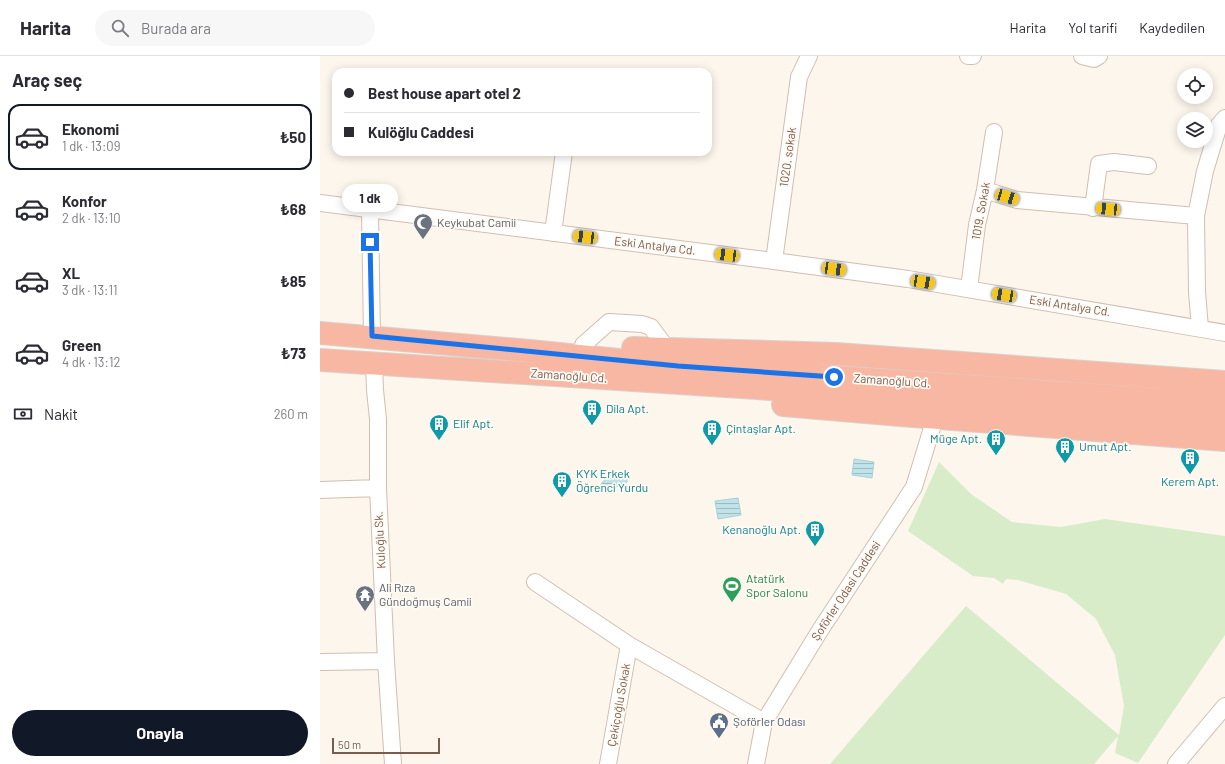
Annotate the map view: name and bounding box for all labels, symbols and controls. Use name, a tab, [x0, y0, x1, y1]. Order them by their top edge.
search box	[95, 10, 375, 46]
text: Harita	[20, 16, 71, 39]
icon: search	[109, 17, 131, 39]
text: Burada ara	[141, 19, 211, 37]
text: Harita	[1010, 19, 1046, 36]
text: Yol tarifi	[1068, 19, 1117, 36]
text: Kaydedilen	[1139, 19, 1205, 36]
map controls	[1177, 68, 1213, 148]
button: locate	[1177, 68, 1213, 104]
text: Araç seç	[12, 69, 82, 91]
text: Best house apart otel 2	[368, 84, 521, 102]
button: layers	[1177, 112, 1213, 148]
icon: car	[14, 119, 50, 155]
text: Ekonomi	[62, 120, 119, 138]
text: Kulöğlu Caddesi	[368, 123, 474, 141]
street label: 1020. sokak	[776, 126, 798, 188]
text: ₺50	[280, 128, 306, 146]
text: 1 dk · 13:09	[62, 138, 120, 154]
street label: 1019. Sokak	[968, 181, 992, 241]
callout: 1 dk	[342, 184, 398, 212]
car	[994, 188, 1020, 206]
text: 1 dk	[359, 190, 381, 206]
icon: car	[14, 191, 50, 227]
text: Konfor	[62, 192, 107, 210]
text: ₺68	[280, 200, 306, 218]
car	[1096, 202, 1120, 216]
text: 2 dk · 13:10	[62, 210, 121, 226]
mosque icon: Keykubat Camii	[412, 212, 434, 240]
place label: Keykubat Camii	[437, 215, 516, 229]
car	[572, 230, 598, 244]
route end	[361, 233, 379, 251]
street label: Eski Antalya Cd.	[614, 233, 697, 257]
car	[714, 248, 740, 262]
car	[821, 261, 847, 277]
icon: car	[14, 263, 50, 299]
text: XL	[62, 264, 80, 282]
text: ₺85	[280, 272, 306, 290]
car	[910, 274, 936, 290]
text: 3 dk · 13:11	[62, 282, 118, 298]
car	[991, 287, 1017, 303]
street label: Eski Antalya Cd.	[1029, 292, 1112, 318]
icon: car	[14, 335, 50, 371]
text: Green	[62, 336, 101, 354]
text: ₺73	[281, 344, 306, 362]
text: 4 dk · 13:12	[62, 354, 120, 370]
street label: Zamanoğlu Cd.	[530, 365, 608, 385]
route start	[825, 368, 843, 386]
street label: Zamanoğlu Cd.	[853, 370, 931, 390]
building icon: Dila Apt.	[581, 398, 603, 426]
place label: Dila Apt.	[606, 401, 649, 415]
icon: cash	[12, 403, 34, 425]
text: Nakit	[44, 405, 78, 423]
text: 260 m	[274, 406, 308, 422]
building icon: Elif Apt.	[428, 413, 450, 441]
place label: Elif Apt.	[453, 416, 494, 430]
building icon: Çintaşlar Apt.	[701, 418, 723, 446]
place label: Çintaşlar Apt.	[726, 421, 796, 435]
building icon: Müge Apt.	[985, 428, 1007, 456]
place label: Müge Apt.	[930, 431, 982, 445]
building icon: Umut Apt.	[1054, 436, 1076, 464]
place label: Umut Apt.	[1079, 439, 1132, 453]
building icon: Kerem Apt.	[1179, 447, 1201, 475]
place label: KYK Erkek Öğrenci Yurdu	[576, 466, 648, 494]
building icon: KYK Erkek Öğrenci Yurdu	[551, 470, 573, 498]
place label: Kerem Apt.	[1161, 474, 1219, 488]
street label: Kuloğlu Sk.	[371, 511, 387, 569]
building icon: Kenanoğlu Apt.	[804, 519, 826, 547]
place label: Kenanoğlu Apt.	[722, 522, 801, 536]
street label: Şoförler Odasi Caddesi	[808, 538, 883, 643]
place label: Atatürk Spor Salonu	[746, 571, 808, 599]
sports icon: Atatürk Spor Salonu	[721, 575, 743, 603]
place label: Ali Rıza Gündoğmuş Camii	[379, 580, 472, 608]
temple icon: Ali Rıza Gündoğmuş Camii	[354, 584, 376, 612]
street label: Çekiçoğlu Sokak	[604, 662, 632, 748]
button: Onayla	[12, 710, 308, 756]
public building icon: Şoförler Odası	[708, 711, 730, 739]
place label: Şoförler Odası	[733, 714, 805, 728]
scale bar	[332, 736, 440, 755]
text: 50 m	[338, 738, 361, 751]

